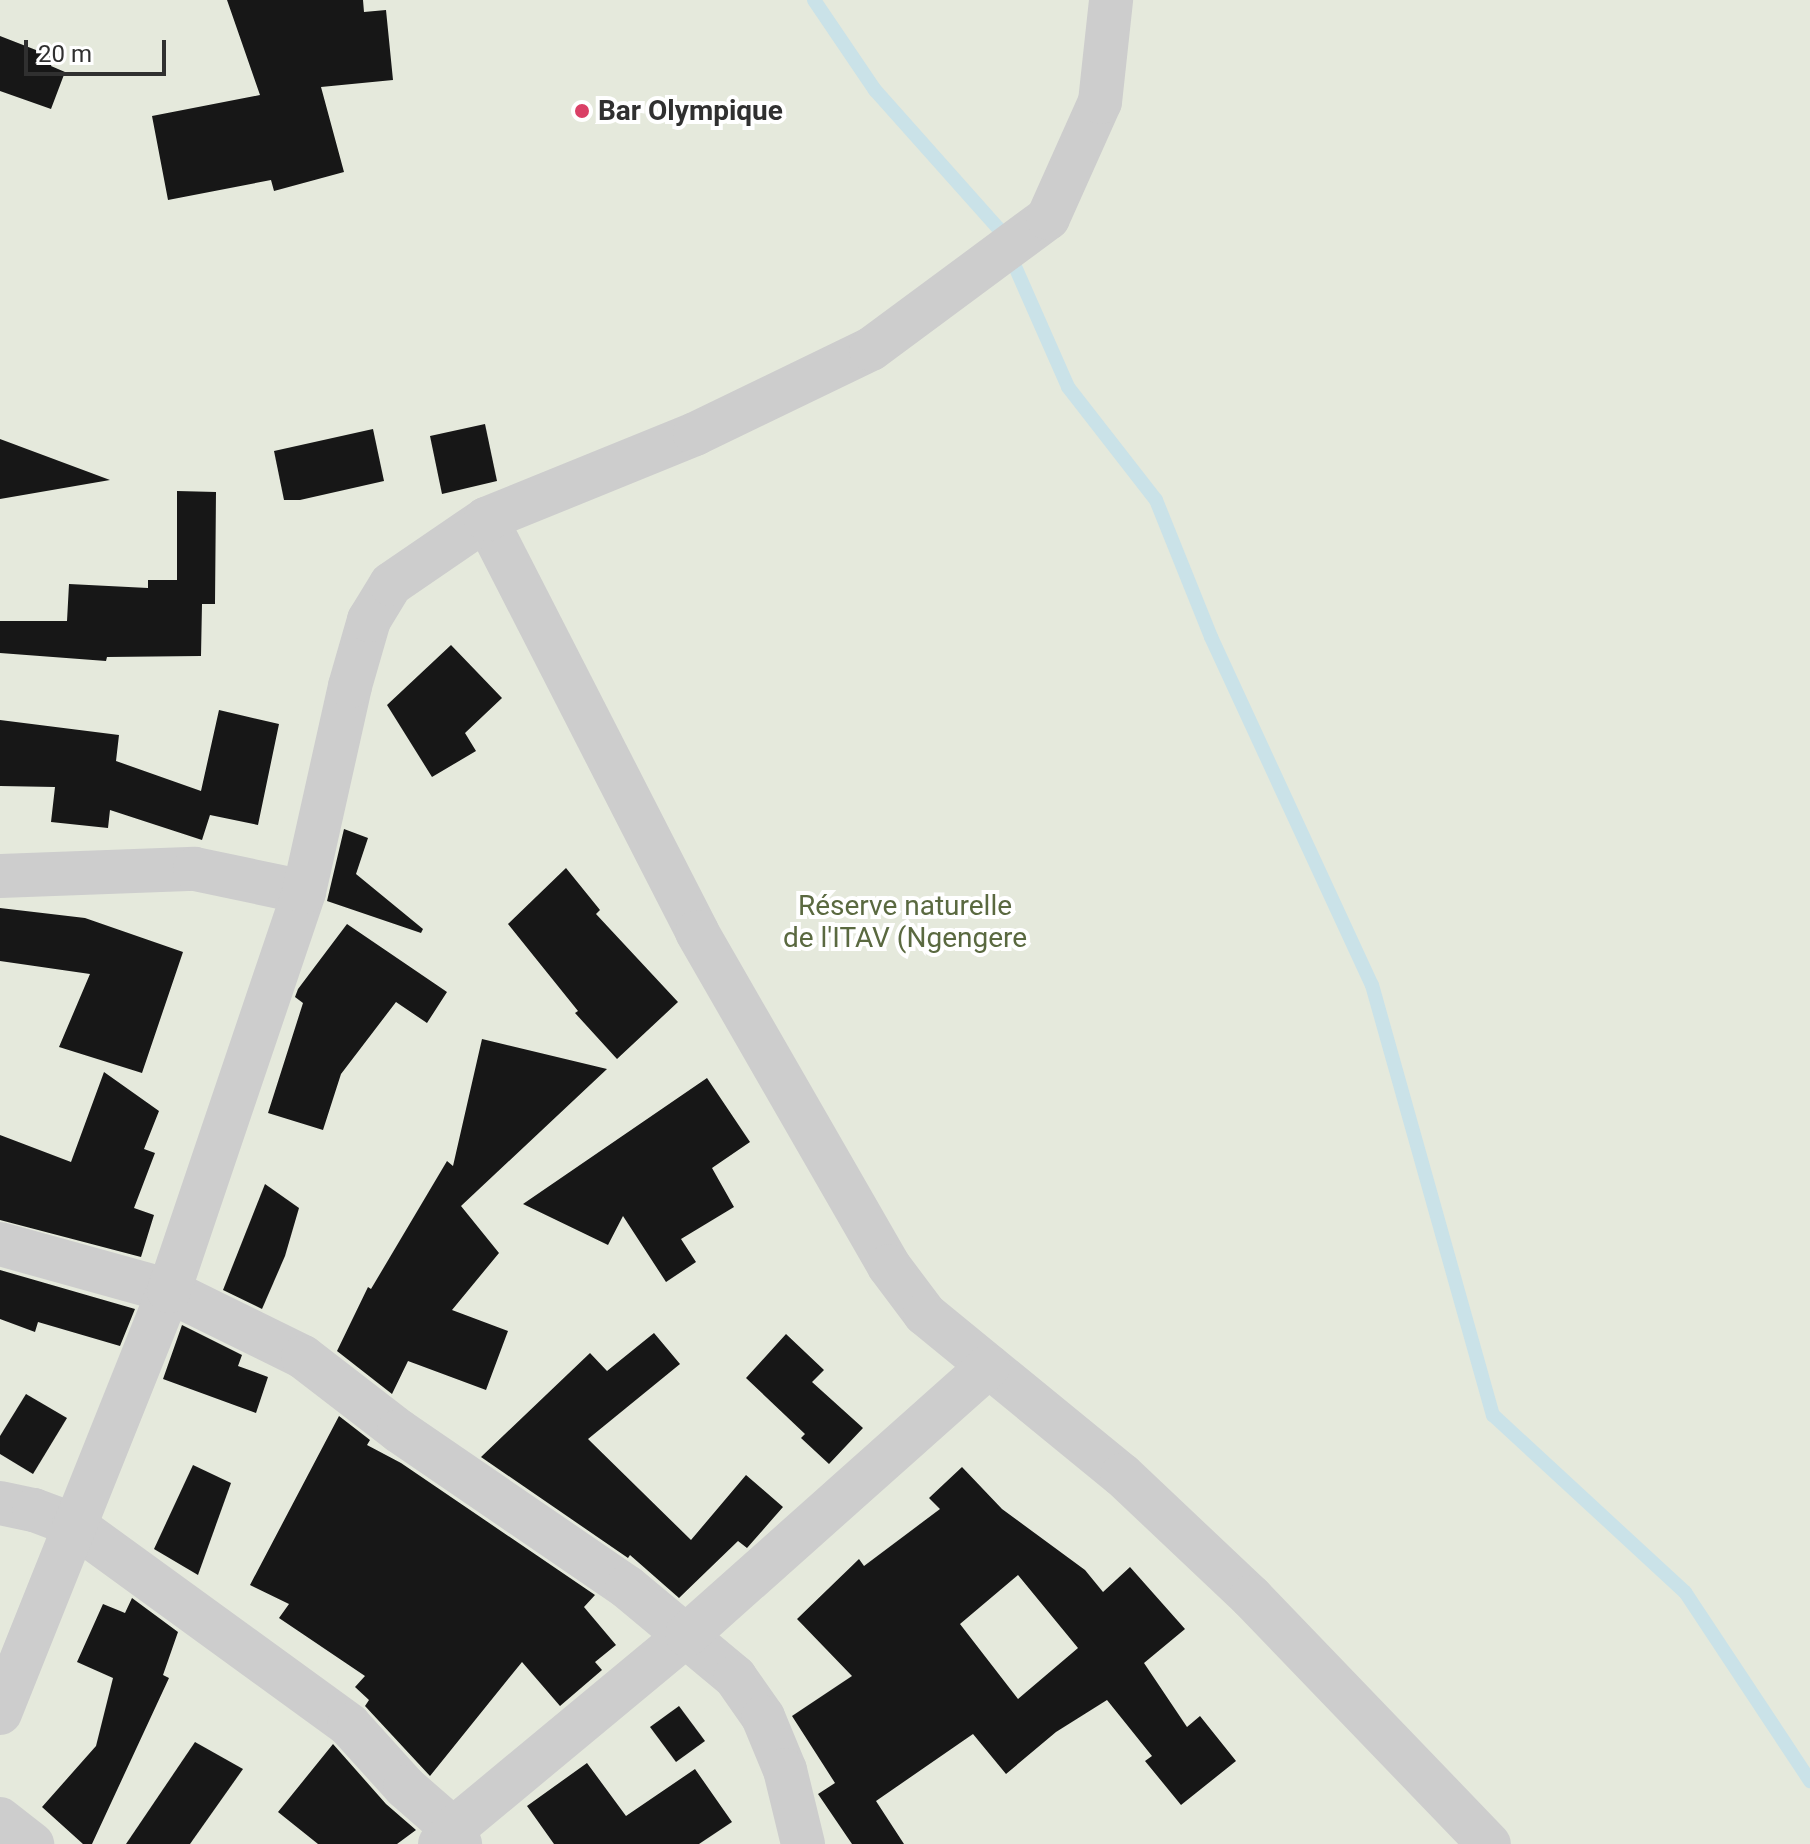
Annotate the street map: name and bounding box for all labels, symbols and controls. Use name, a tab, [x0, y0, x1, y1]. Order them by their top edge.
scale bar	[28, 24, 170, 74]
text: 20 m	[38, 40, 92, 68]
place label: Bar Olympique	[598, 94, 783, 128]
marker: Bar Olympique	[573, 102, 591, 120]
park label: Réserve naturelle de l'ITAV (Ngengere	[783, 889, 1027, 955]

